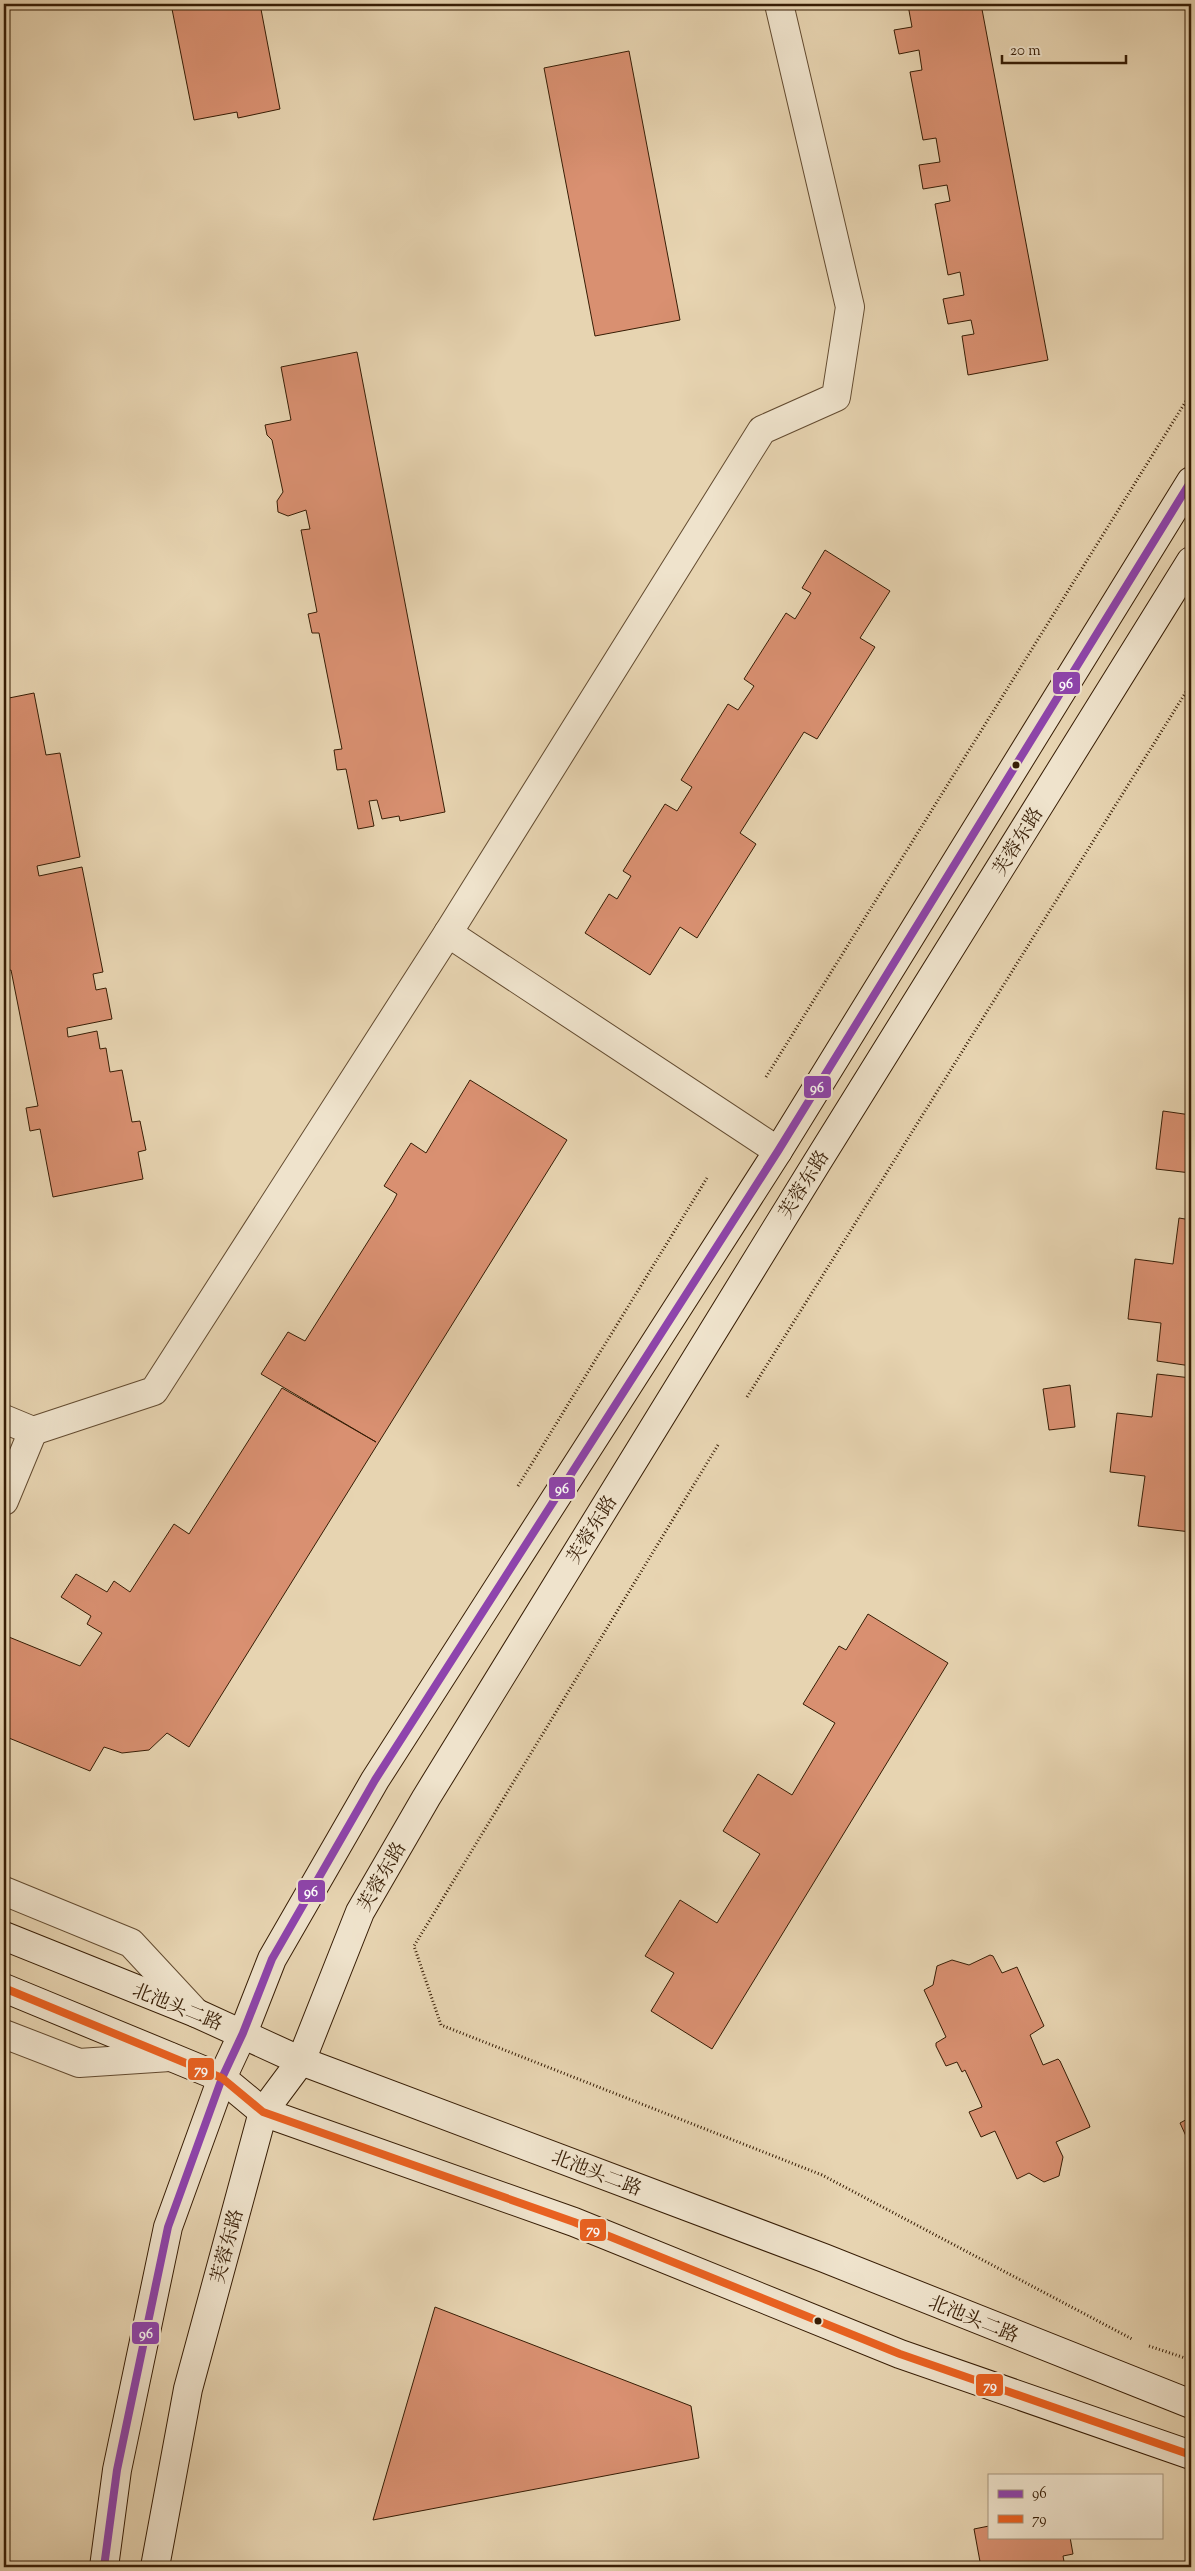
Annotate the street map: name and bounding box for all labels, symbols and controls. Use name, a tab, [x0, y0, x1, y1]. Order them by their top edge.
scale bar	[1002, 32, 1126, 64]
text: 20 m	[1010, 41, 1041, 62]
line badge: 96	[1052, 671, 1081, 695]
text: 96	[1059, 675, 1073, 695]
unlabelled marker	[1011, 760, 1021, 770]
street label: 芙蓉东路	[988, 803, 1051, 882]
line badge: 96	[803, 1075, 832, 1099]
text: 96	[810, 1079, 824, 1099]
street label: 芙蓉东路	[774, 1146, 837, 1225]
line badge: 96	[548, 1476, 576, 1500]
text: 96	[555, 1480, 569, 1500]
street label: 芙蓉东路	[562, 1491, 625, 1570]
street label: 芙蓉东路	[352, 1838, 414, 1917]
line badge: 96	[297, 1879, 326, 1903]
text: 96	[304, 1883, 318, 1903]
street label: 北池头二路	[128, 1978, 226, 2039]
line badge: 79	[187, 2057, 215, 2081]
text: 79	[194, 2061, 208, 2081]
street label: 北池头二路	[547, 2145, 645, 2204]
street label: 芙蓉东路	[206, 2206, 251, 2287]
line badge: 79	[579, 2218, 607, 2242]
text: 79	[586, 2221, 600, 2241]
street label: 北池头二路	[924, 2290, 1022, 2351]
unlabelled marker	[813, 2316, 823, 2326]
line badge: 96	[131, 2321, 160, 2345]
text: 96	[139, 2325, 153, 2345]
line badge: 79	[975, 2373, 1004, 2397]
text: 79	[983, 2377, 997, 2397]
legend	[988, 2474, 1162, 2538]
text: 96	[1032, 2484, 1047, 2505]
text: 79	[1032, 2510, 1047, 2531]

